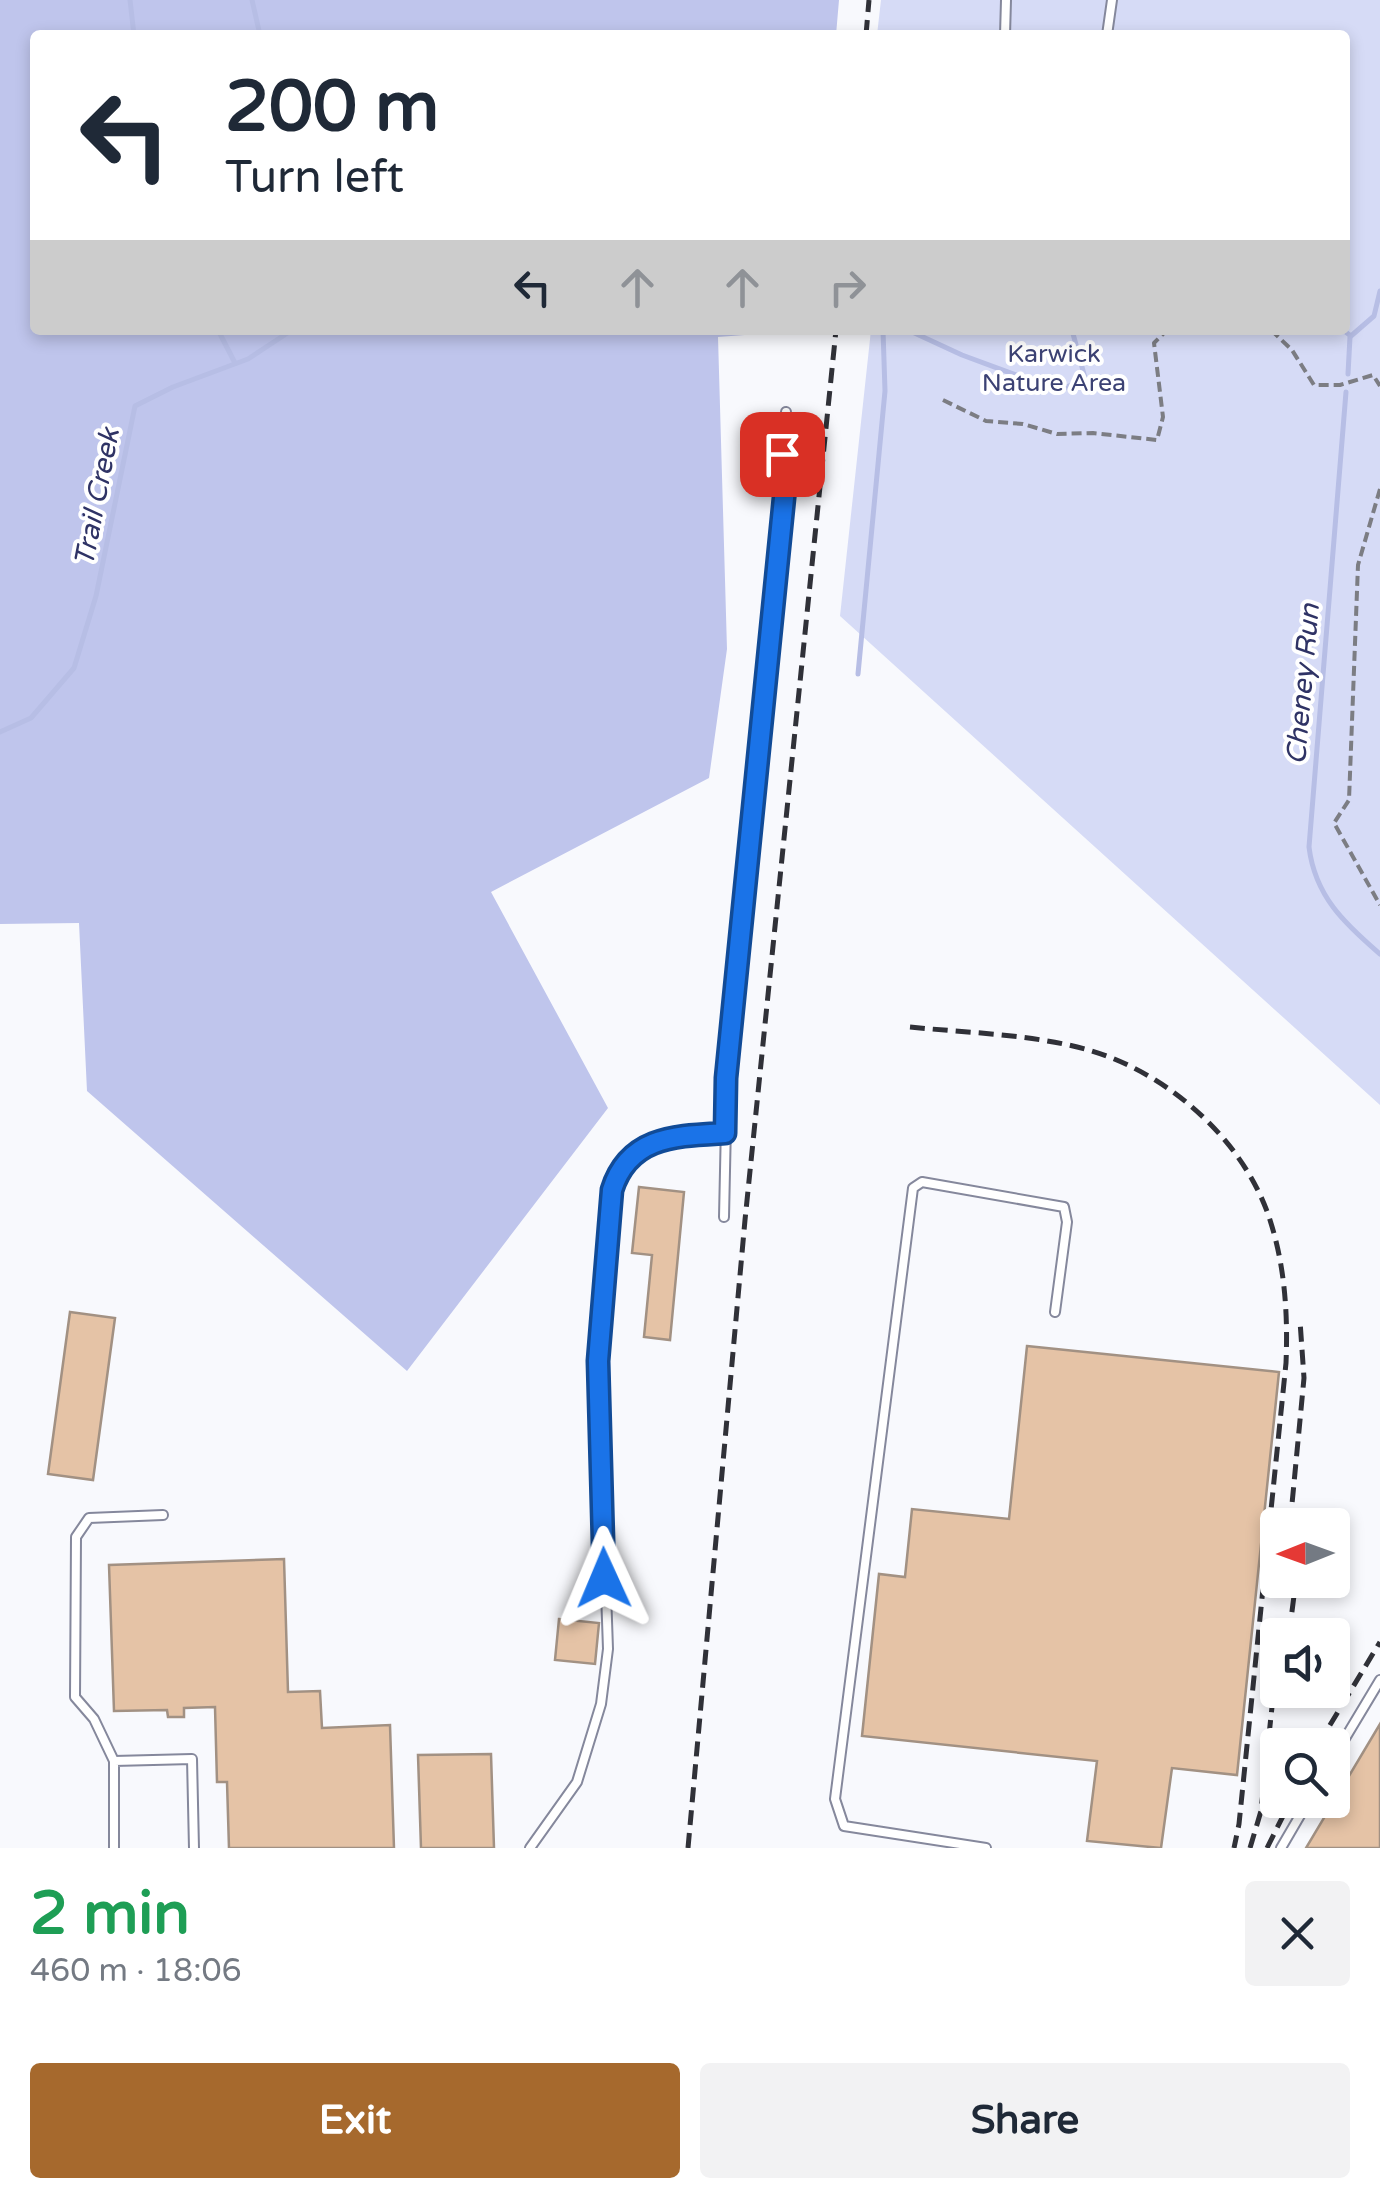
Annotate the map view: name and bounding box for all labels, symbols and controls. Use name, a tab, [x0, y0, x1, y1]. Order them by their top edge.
text: 200 m	[225, 66, 439, 150]
icon: left	[60, 70, 190, 200]
text: Turn left	[225, 151, 404, 205]
icon: left	[505, 260, 560, 315]
icon: ahead	[610, 260, 665, 315]
icon: ahead	[715, 260, 770, 315]
icon: right	[820, 260, 875, 315]
park label: Karwick Nature Area	[982, 339, 1126, 398]
pin	[740, 412, 825, 497]
water label: Trail Creek	[67, 424, 127, 569]
icon: arrive	[755, 427, 810, 482]
water label: Cheney Run	[1279, 601, 1327, 766]
north arrow	[1260, 1508, 1350, 1598]
map controls	[1260, 1508, 1350, 1818]
position arrow	[552, 1526, 656, 1630]
button: sound	[1260, 1618, 1350, 1708]
button: search	[1260, 1728, 1350, 1818]
text: 2 min	[30, 1878, 190, 1950]
button: close	[1245, 1881, 1350, 1986]
text: 460 m · 18:06	[30, 1952, 242, 1990]
button: Exit	[30, 2063, 680, 2178]
button: Share	[700, 2063, 1350, 2178]

